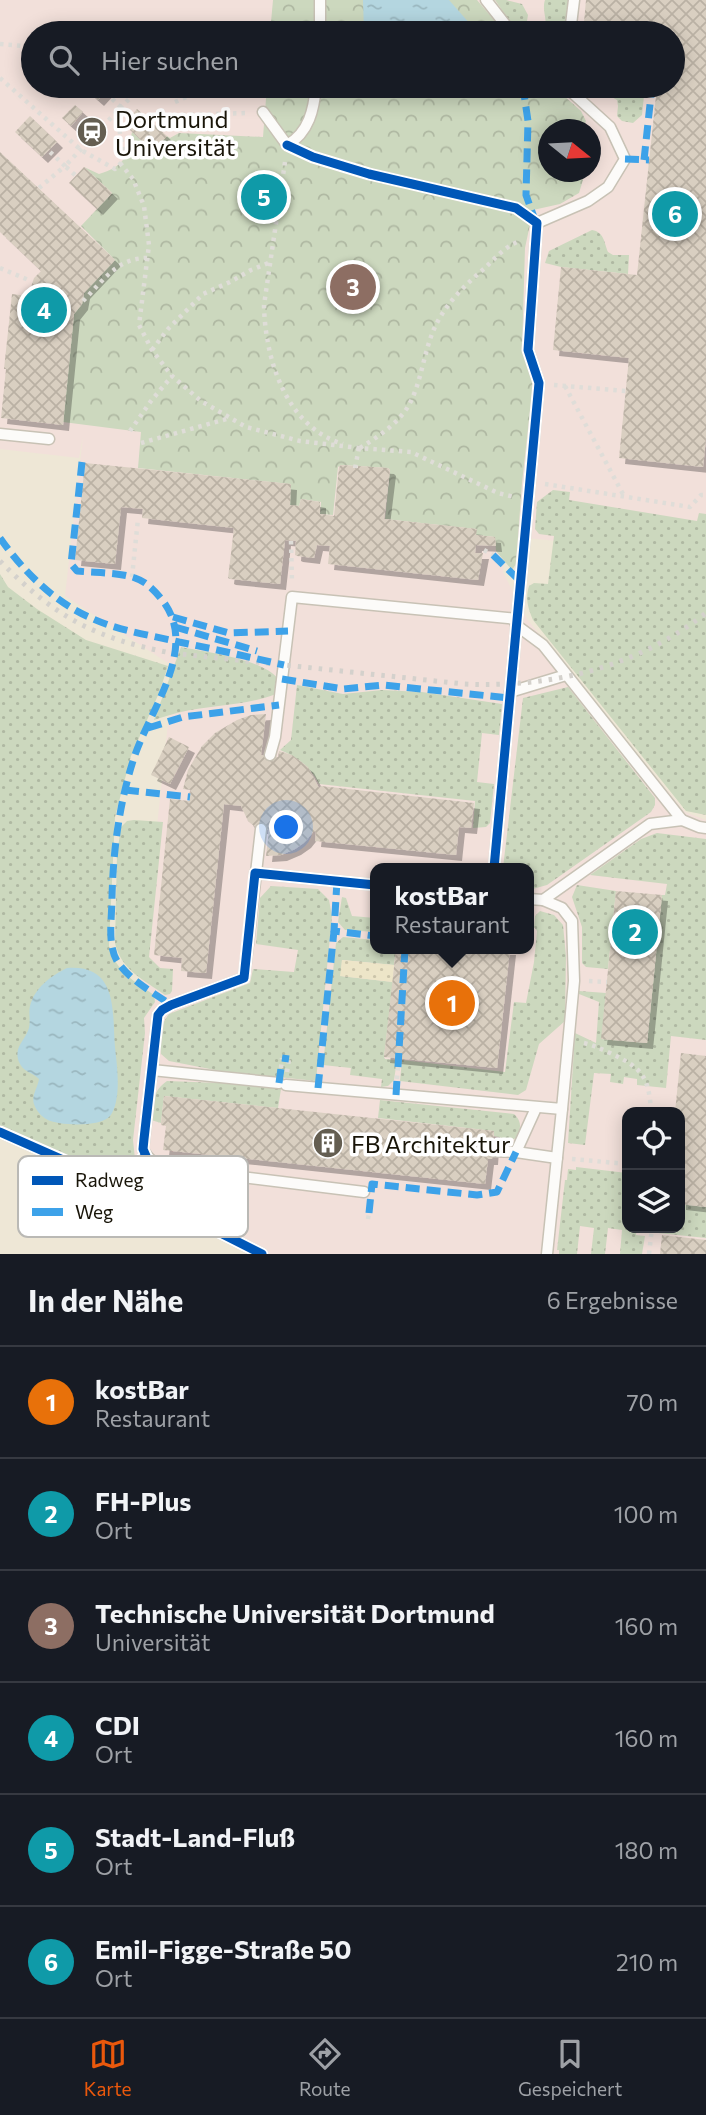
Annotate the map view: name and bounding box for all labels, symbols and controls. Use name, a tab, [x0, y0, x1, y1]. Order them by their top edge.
search box	[21, 21, 685, 98]
icon: search	[45, 41, 83, 79]
text: Hier suchen	[101, 44, 239, 75]
place label: Dortmund Universität	[115, 104, 236, 161]
station icon: Dortmund Universität	[75, 115, 109, 149]
north arrow	[538, 119, 601, 182]
pin: 5	[241, 171, 287, 223]
pin: 6	[652, 188, 698, 240]
pin: 3	[330, 261, 376, 313]
pin: 4	[21, 284, 67, 336]
your location	[269, 810, 303, 844]
popup	[370, 863, 534, 954]
text: kostBar	[394, 879, 489, 910]
pin: 2	[612, 906, 658, 958]
text: Restaurant	[394, 910, 510, 938]
pin: 1	[429, 977, 475, 1029]
map controls	[622, 1107, 685, 1233]
button: locate	[622, 1107, 685, 1170]
building icon: FB Architektur	[311, 1126, 345, 1160]
place label: FB Architektur	[351, 1129, 511, 1158]
legend	[18, 1156, 248, 1237]
text: Radweg	[75, 1168, 144, 1191]
button: layers	[622, 1170, 685, 1233]
text: Weg	[75, 1200, 113, 1223]
text: In der Nähe	[28, 1281, 183, 1318]
text: 6 Ergebnisse	[547, 1286, 678, 1314]
text: kostBar	[95, 1373, 189, 1404]
text: 1	[46, 1388, 56, 1416]
text: 70 m	[626, 1388, 678, 1416]
text: Restaurant	[95, 1404, 210, 1432]
text: FH-Plus	[95, 1485, 192, 1516]
text: 2	[44, 1500, 58, 1528]
text: 100 m	[614, 1500, 678, 1528]
text: Ort	[95, 1516, 132, 1544]
text: Technische Universität Dortmund	[95, 1597, 495, 1628]
text: 3	[44, 1612, 58, 1640]
text: 160 m	[615, 1612, 678, 1640]
text: Universität	[95, 1628, 210, 1656]
text: CDI	[95, 1709, 140, 1740]
text: 4	[44, 1724, 58, 1752]
text: 160 m	[615, 1724, 678, 1752]
text: Ort	[95, 1740, 132, 1768]
text: Stadt-Land-Fluß	[95, 1821, 295, 1852]
text: 5	[44, 1836, 58, 1864]
text: 180 m	[615, 1836, 678, 1864]
text: Ort	[95, 1852, 132, 1880]
text: Emil-Figge-Straße 50	[95, 1933, 351, 1964]
text: 6	[44, 1948, 58, 1976]
text: 210 m	[616, 1948, 678, 1976]
text: Ort	[95, 1964, 132, 1992]
tab: Karte	[84, 2035, 132, 2100]
tab: Route	[299, 2035, 351, 2100]
tab: Gespeichert	[518, 2035, 622, 2100]

